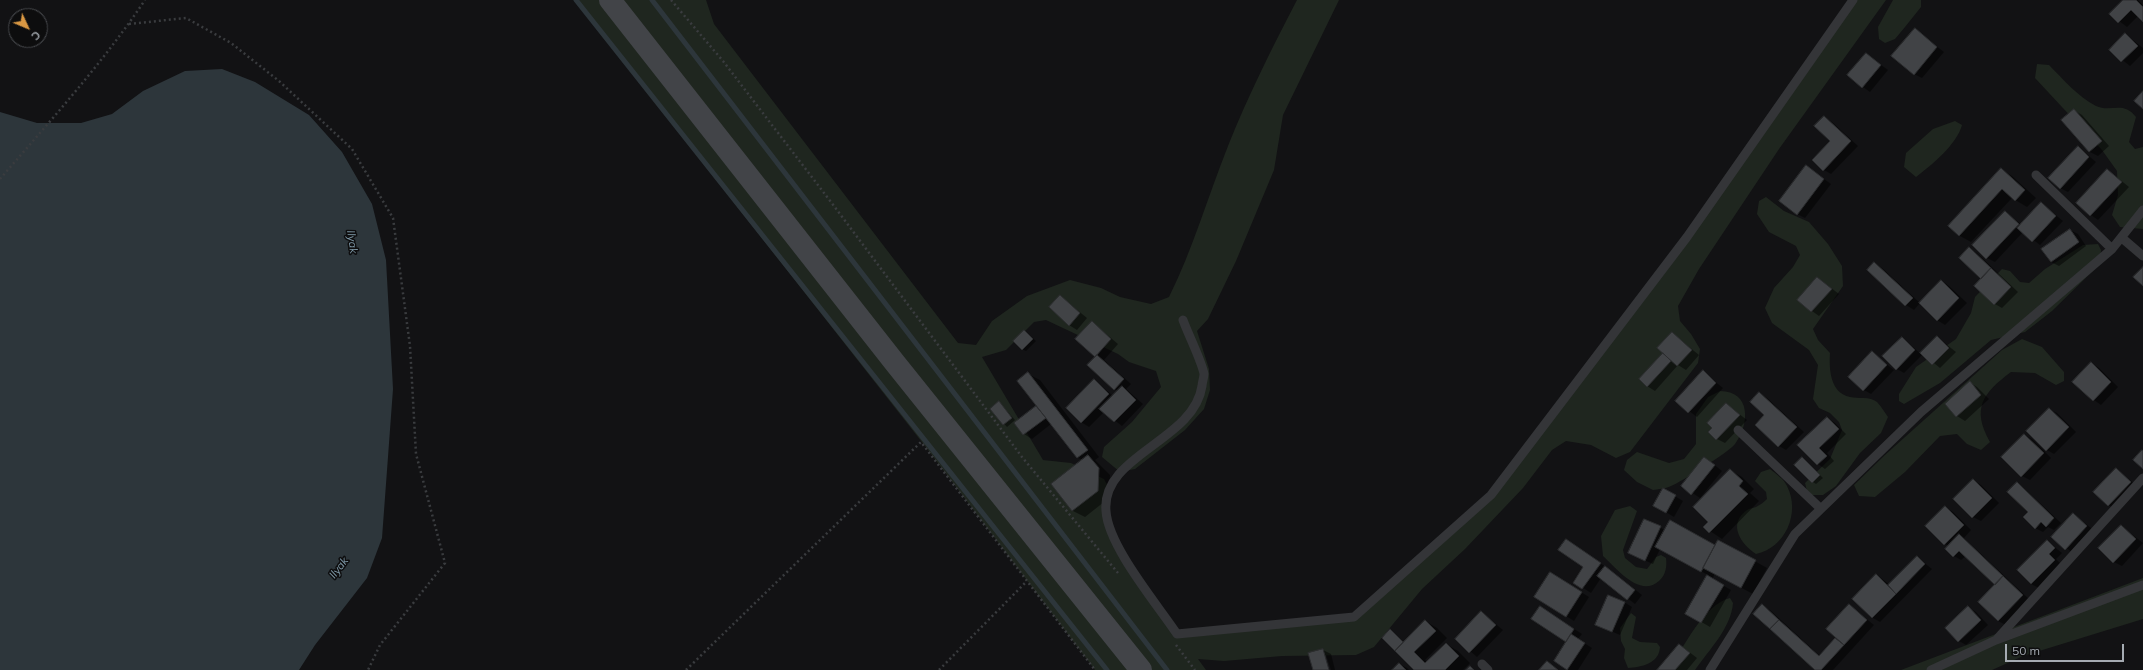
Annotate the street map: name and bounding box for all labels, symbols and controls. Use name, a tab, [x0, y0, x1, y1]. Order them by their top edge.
north arrow	[8, 8, 48, 48]
text: С	[28, 28, 44, 43]
water label: Ilyak	[344, 229, 360, 255]
water label: Ilyak	[327, 555, 351, 581]
scale bar	[2007, 636, 2126, 662]
text: 50 m	[2012, 643, 2040, 658]

